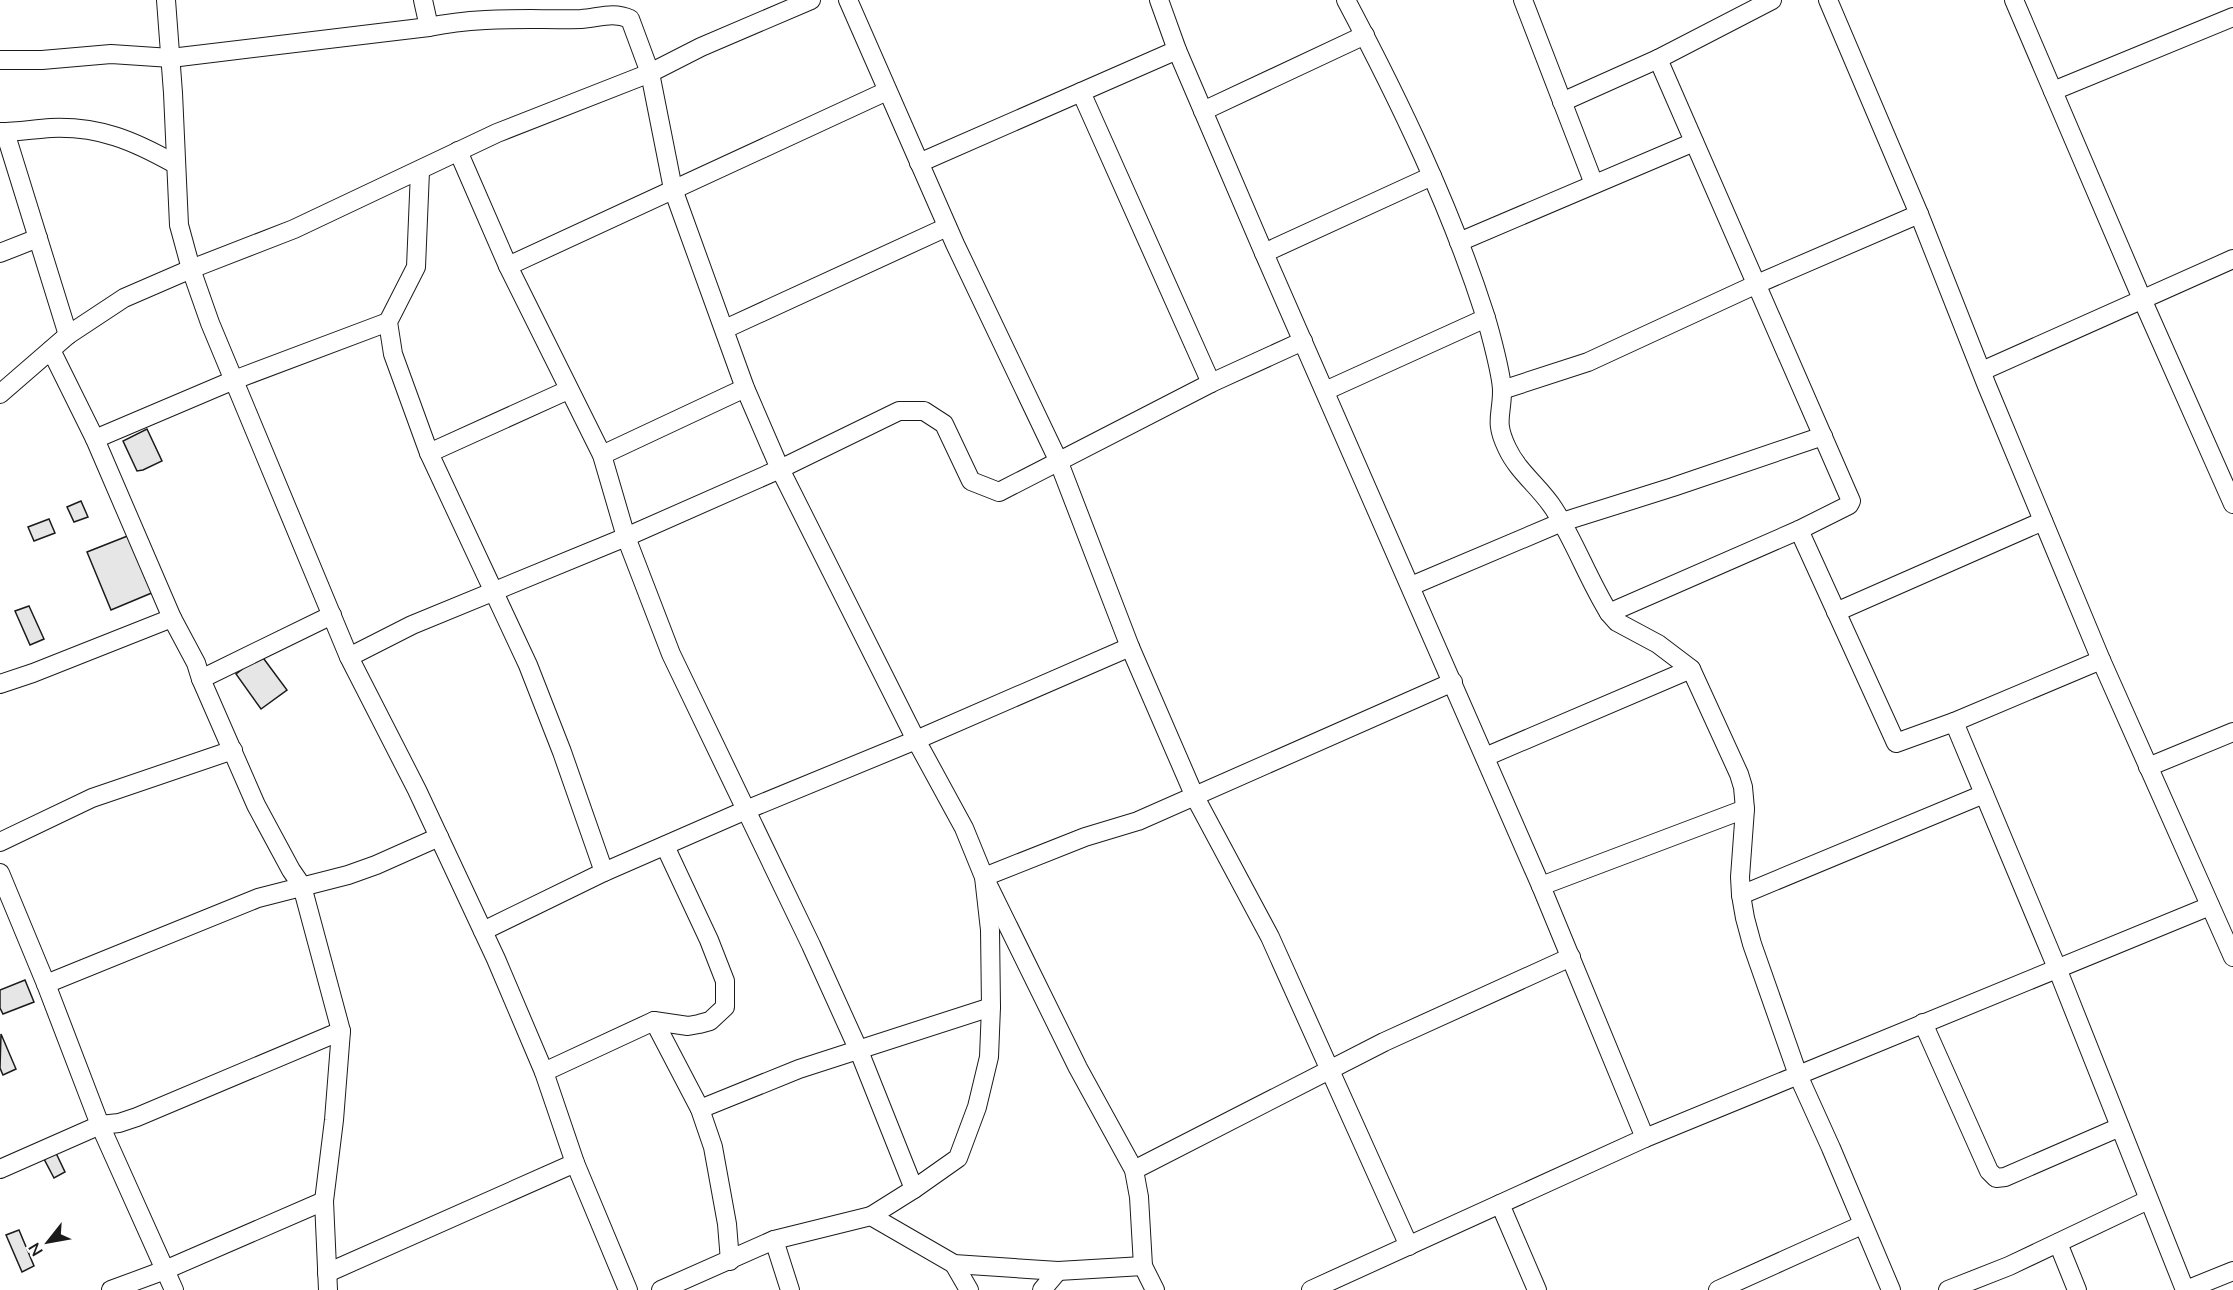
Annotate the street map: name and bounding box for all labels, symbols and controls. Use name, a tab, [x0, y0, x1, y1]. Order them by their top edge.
north arrow	[18, 1212, 78, 1272]
text: N	[23, 1239, 47, 1260]

